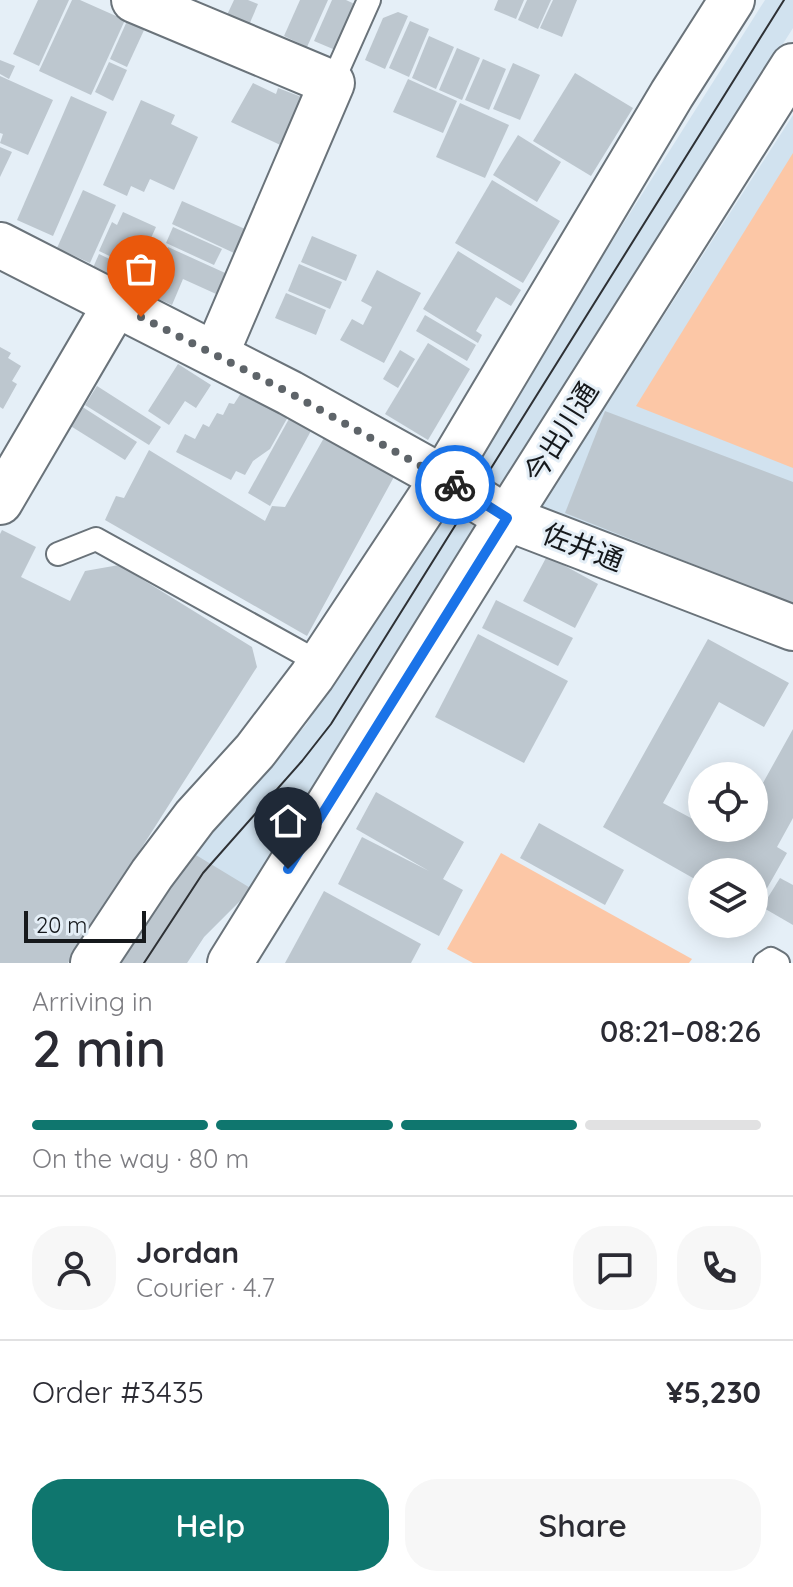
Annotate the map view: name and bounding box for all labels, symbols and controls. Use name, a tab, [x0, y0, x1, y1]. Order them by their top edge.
pin	[107, 235, 175, 317]
icon: bag	[119, 247, 163, 291]
street label: 今出川通	[516, 375, 605, 489]
courier	[415, 445, 495, 525]
icon: bike	[433, 463, 477, 507]
street label: 佐井通	[538, 515, 629, 578]
map controls	[688, 762, 768, 938]
button: locate	[688, 762, 768, 842]
pin	[254, 787, 322, 869]
icon: home	[266, 799, 310, 843]
button: layers	[688, 858, 768, 938]
scale bar	[24, 907, 146, 943]
text: 20 m	[36, 911, 87, 939]
text: Arriving in	[32, 985, 153, 1018]
text: 08:21–08:26	[600, 1012, 761, 1050]
text: 2 min	[32, 1015, 166, 1080]
text: On the way · 80 m	[32, 1142, 249, 1175]
button: person	[32, 1226, 116, 1310]
button: chat	[573, 1226, 657, 1310]
button: phone	[677, 1226, 761, 1310]
text: Jordan	[136, 1233, 239, 1271]
text: Courier · 4.7	[136, 1271, 275, 1304]
text: Order #3435	[32, 1373, 204, 1411]
text: ¥5,230	[666, 1373, 761, 1411]
button: Help	[32, 1479, 389, 1571]
button: Share	[405, 1479, 761, 1571]

